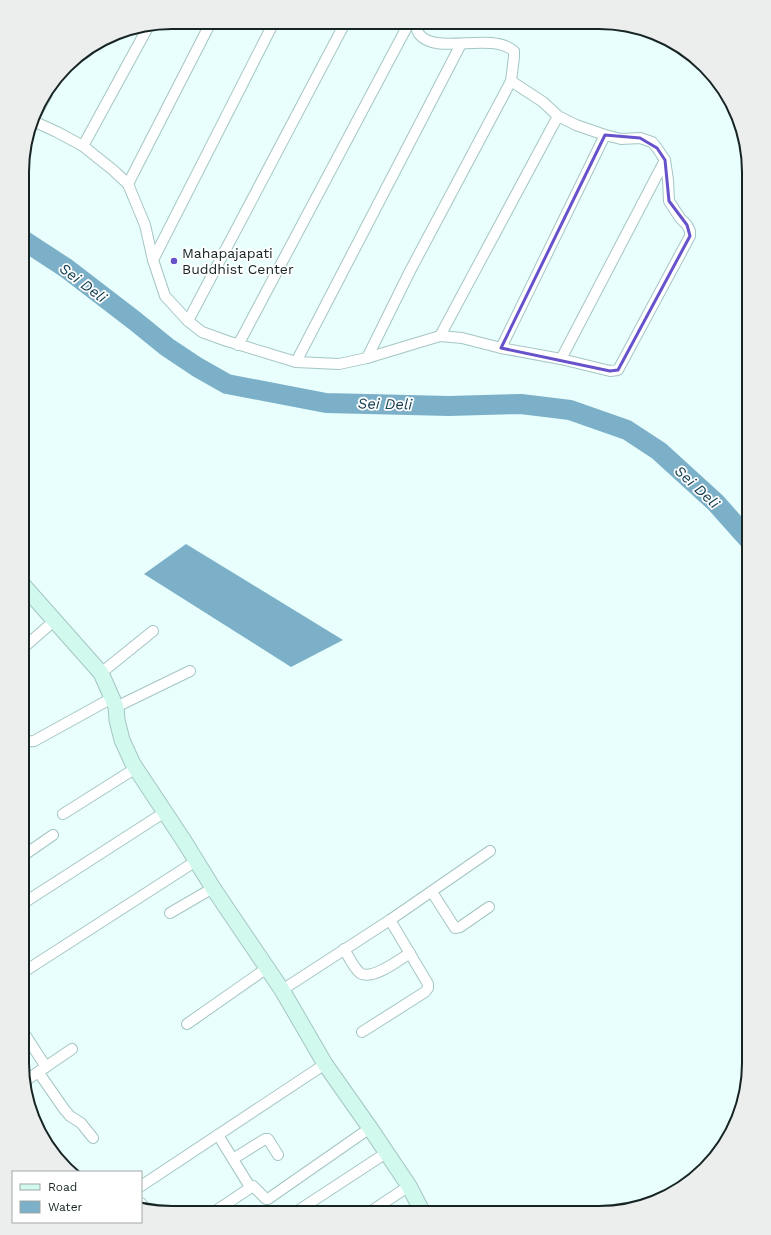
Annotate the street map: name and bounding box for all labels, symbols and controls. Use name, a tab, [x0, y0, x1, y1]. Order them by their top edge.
place label: Mahapajapati Buddhist Center	[182, 245, 294, 277]
marker: Mahapajapati Buddhist Center	[169, 256, 179, 266]
water label: Sei Deli	[56, 259, 111, 307]
water label: Sei Deli	[358, 395, 414, 413]
water label: Sei Deli	[671, 462, 724, 513]
legend	[12, 1171, 142, 1223]
text: Road	[48, 1180, 77, 1194]
text: Water	[48, 1200, 83, 1214]

